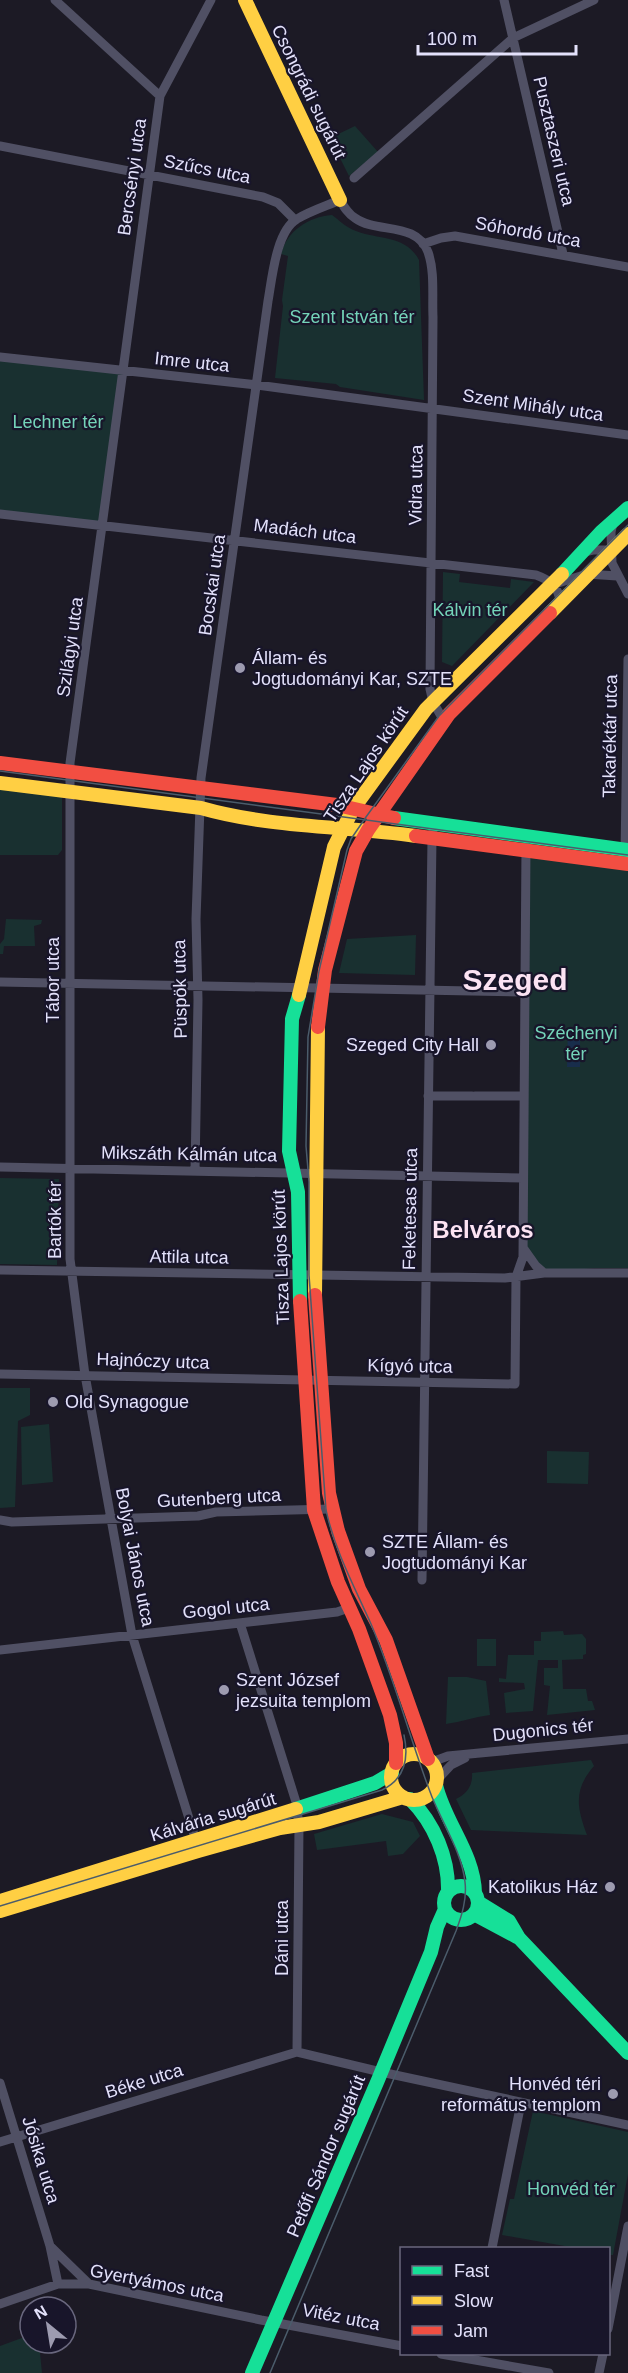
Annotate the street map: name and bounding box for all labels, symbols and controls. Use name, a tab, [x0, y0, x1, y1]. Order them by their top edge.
scale bar	[418, 18, 576, 56]
street label: Csongrádi sugárút	[268, 22, 350, 162]
text: 100 m	[427, 29, 477, 49]
street label: Pusztaszeri utca	[529, 74, 579, 209]
street label: Bercsényi utca	[114, 116, 150, 237]
street label: Szűcs utca	[162, 151, 253, 187]
street label: Sóhordó utca	[474, 213, 583, 251]
park label: Szent István tér	[289, 307, 415, 327]
street label: Imre utca	[154, 348, 231, 376]
street label: Szent Mihály utca	[461, 385, 606, 425]
park label: Lechner tér	[12, 412, 104, 432]
street label: Vidra utca	[405, 443, 427, 526]
street label: Madách utca	[253, 515, 358, 547]
street label: Bocskai utca	[195, 532, 229, 637]
street label: Szilágyi utca	[53, 595, 87, 698]
park label: Kálvin tér	[432, 600, 508, 620]
place label: Állam- és Jogtudományi Kar, SZTE	[252, 648, 452, 689]
marker: Állam- és Jogtudományi Kar, SZTE	[233, 661, 247, 675]
street label: Takaréktár utca	[599, 673, 621, 798]
street label: Tisza Lajos körút	[320, 702, 412, 826]
street label: Tábor utca	[43, 936, 63, 1023]
street label: Püspök utca	[169, 938, 191, 1039]
district label: Szeged	[462, 963, 568, 996]
park label: Széchenyi tér	[534, 1023, 618, 1064]
place label: Szeged City Hall	[346, 1035, 479, 1055]
marker: Szeged City Hall	[484, 1038, 498, 1052]
street label: Mikszáth Kálmán utca	[101, 1142, 278, 1166]
street label: Feketesas utca	[399, 1147, 421, 1270]
street label: Bartók tér	[45, 1181, 65, 1259]
street label: Tisza Lajos körút	[269, 1189, 293, 1325]
district label: Belváros	[432, 1216, 534, 1243]
street label: Attila utca	[149, 1246, 230, 1268]
street label: Hajnóczy utca	[96, 1349, 211, 1373]
street label: Kígyó utca	[367, 1355, 454, 1377]
place label: Old Synagogue	[65, 1392, 189, 1412]
marker: Old Synagogue	[46, 1395, 60, 1409]
street label: Gutenberg utca	[157, 1485, 282, 1511]
street label: Bolyai János utca	[112, 1486, 158, 1629]
place label: SZTE Állam- és Jogtudományi Kar	[382, 1532, 527, 1573]
marker: SZTE Állam- és Jogtudományi Kar	[363, 1545, 377, 1559]
street label: Gogol utca	[182, 1593, 271, 1622]
place label: Szent József jezsuita templom	[235, 1670, 371, 1711]
marker: Szent József jezsuita templom	[217, 1683, 231, 1697]
street label: Dugonics tér	[492, 1715, 594, 1745]
street label: Kálvária sugárút	[148, 1788, 278, 1846]
place label: Katolikus Ház	[488, 1877, 598, 1897]
marker: Katolikus Ház	[603, 1880, 617, 1894]
street label: Dáni utca	[272, 1899, 292, 1976]
street label: Béke utca	[103, 2059, 186, 2102]
street label: Petőfi Sándor sugárút	[283, 2072, 369, 2240]
place label: Honvéd téri református templom	[441, 2074, 601, 2115]
marker: Honvéd téri református templom	[606, 2087, 620, 2101]
street label: Jósika utca	[18, 2114, 64, 2207]
park label: Honvéd tér	[527, 2179, 615, 2199]
legend	[400, 2247, 610, 2355]
street label: Gyertyámos utca	[88, 2260, 227, 2306]
text: Fast	[454, 2261, 489, 2281]
text: Slow	[454, 2291, 494, 2311]
north arrow	[18, 2295, 78, 2355]
street label: Vitéz utca	[300, 2300, 383, 2335]
text: N	[31, 2302, 50, 2323]
text: Jam	[454, 2321, 488, 2341]

